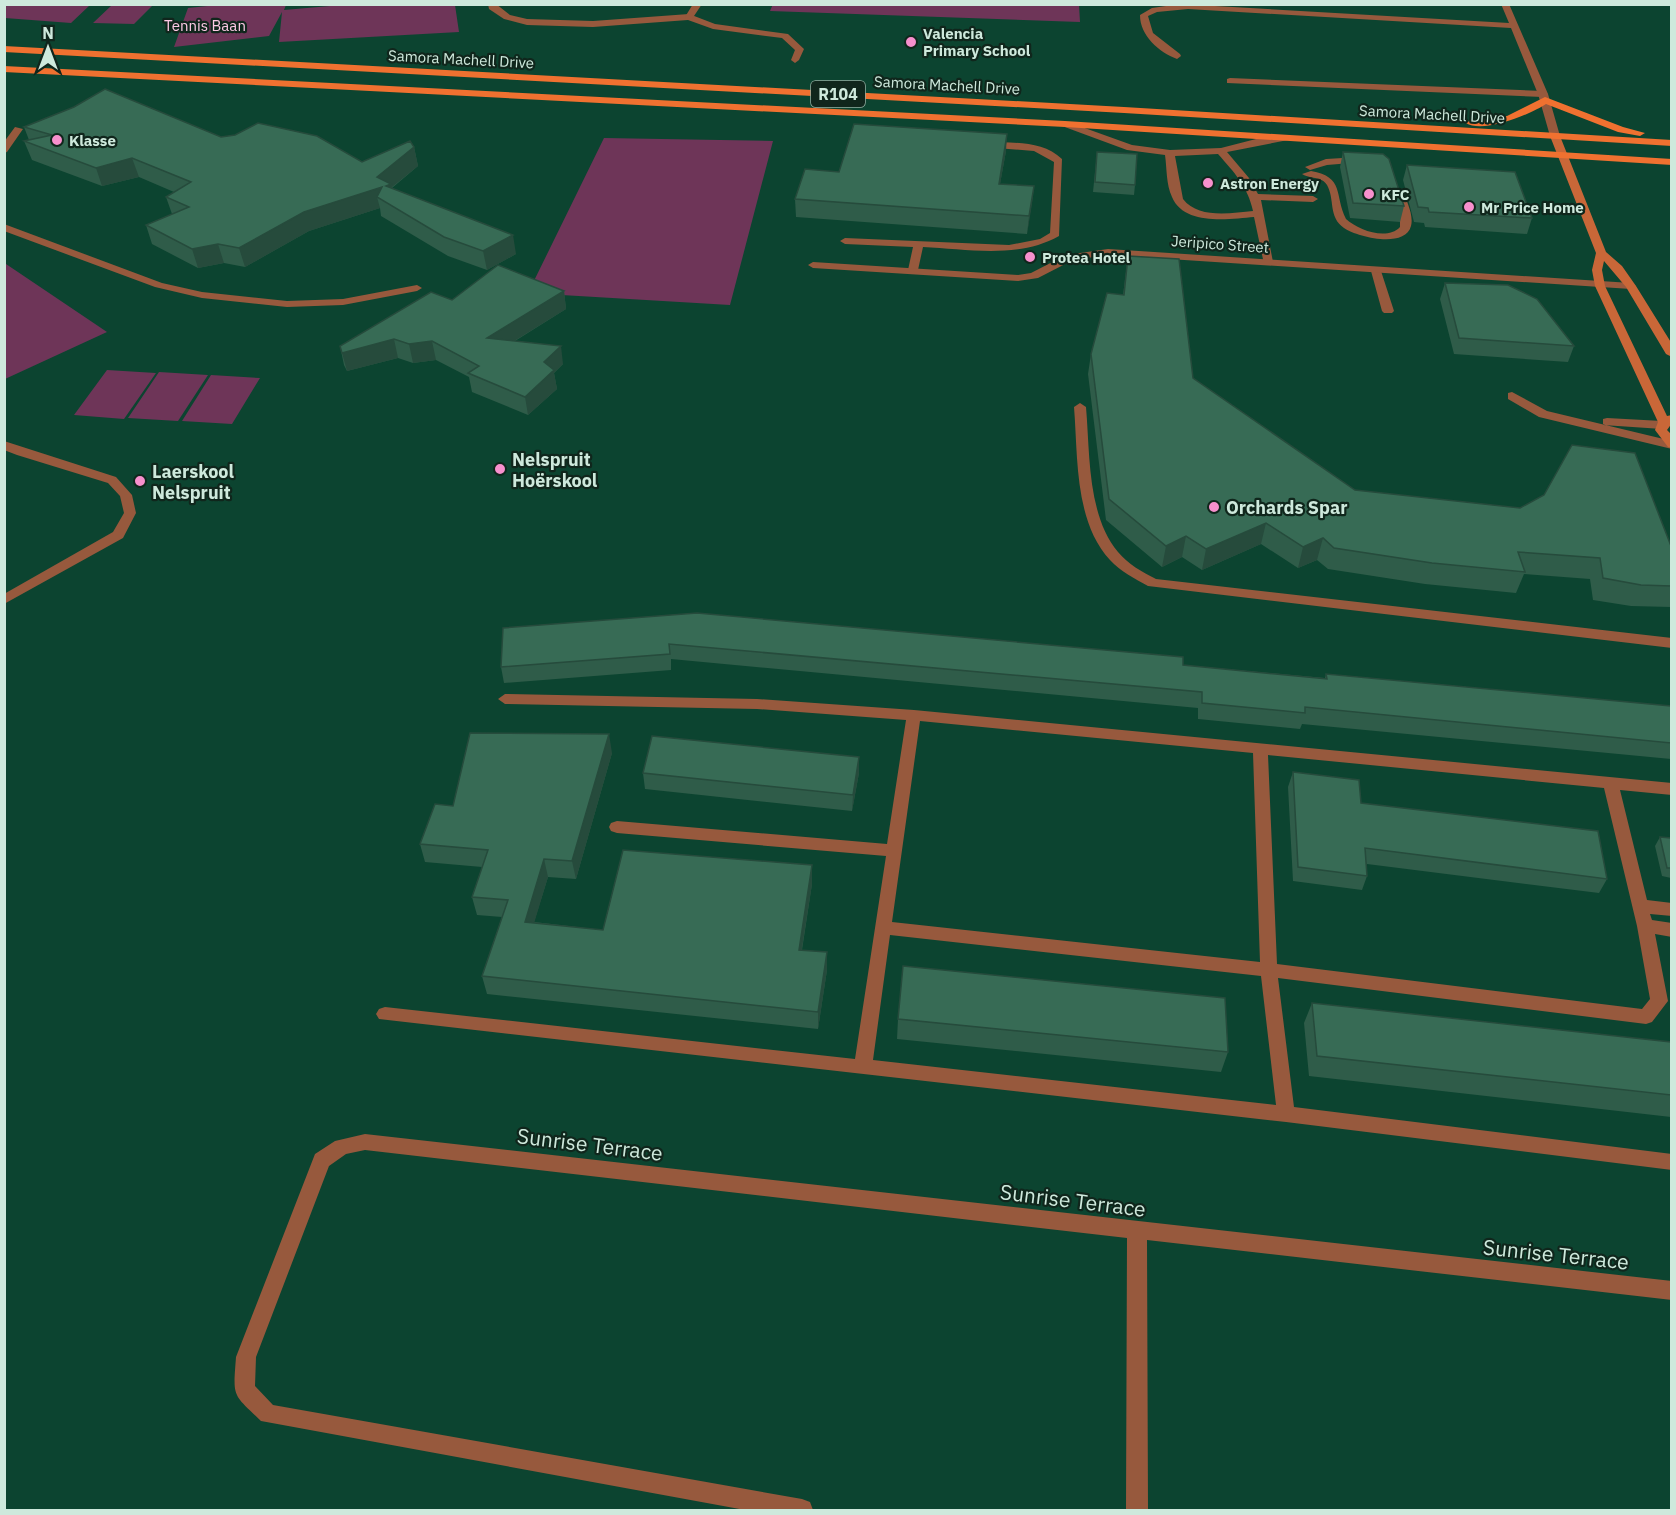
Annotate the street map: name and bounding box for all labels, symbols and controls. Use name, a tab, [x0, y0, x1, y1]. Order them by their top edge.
park label: Tennis Baan	[164, 16, 246, 35]
north arrow	[18, 18, 78, 78]
text: N	[42, 23, 54, 43]
place label: Valencia Primary School	[923, 24, 1031, 60]
marker: Valencia Primary School	[904, 35, 918, 49]
street label: Samora Machell Drive	[388, 46, 534, 72]
street label: Samora Machell Drive	[874, 72, 1020, 98]
road number: R104	[811, 81, 865, 107]
street label: Samora Machell Drive	[1359, 101, 1505, 127]
place label: Klasse	[69, 131, 116, 150]
marker: Klasse	[50, 133, 64, 147]
place label: Astron Energy	[1220, 174, 1319, 193]
marker: Astron Energy	[1201, 176, 1215, 190]
place label: KFC	[1381, 185, 1410, 204]
marker: KFC	[1362, 187, 1376, 201]
place label: Mr Price Home	[1481, 198, 1584, 217]
marker: Mr Price Home	[1462, 200, 1476, 214]
street label: Jeripico Street	[1170, 231, 1270, 257]
place label: Protea Hotel	[1042, 248, 1131, 267]
marker: Protea Hotel	[1023, 250, 1037, 264]
place label: Nelspruit Hoërskool	[512, 448, 598, 492]
place label: Laerskool Nelspruit	[152, 460, 235, 504]
marker: Nelspruit Hoërskool	[493, 462, 507, 476]
marker: Laerskool Nelspruit	[133, 474, 147, 488]
place label: Orchards Spar	[1226, 496, 1347, 519]
marker: Orchards Spar	[1207, 500, 1221, 514]
street label: Sunrise Terrace	[516, 1121, 664, 1167]
street label: Sunrise Terrace	[999, 1177, 1147, 1223]
street label: Sunrise Terrace	[1482, 1232, 1630, 1276]

